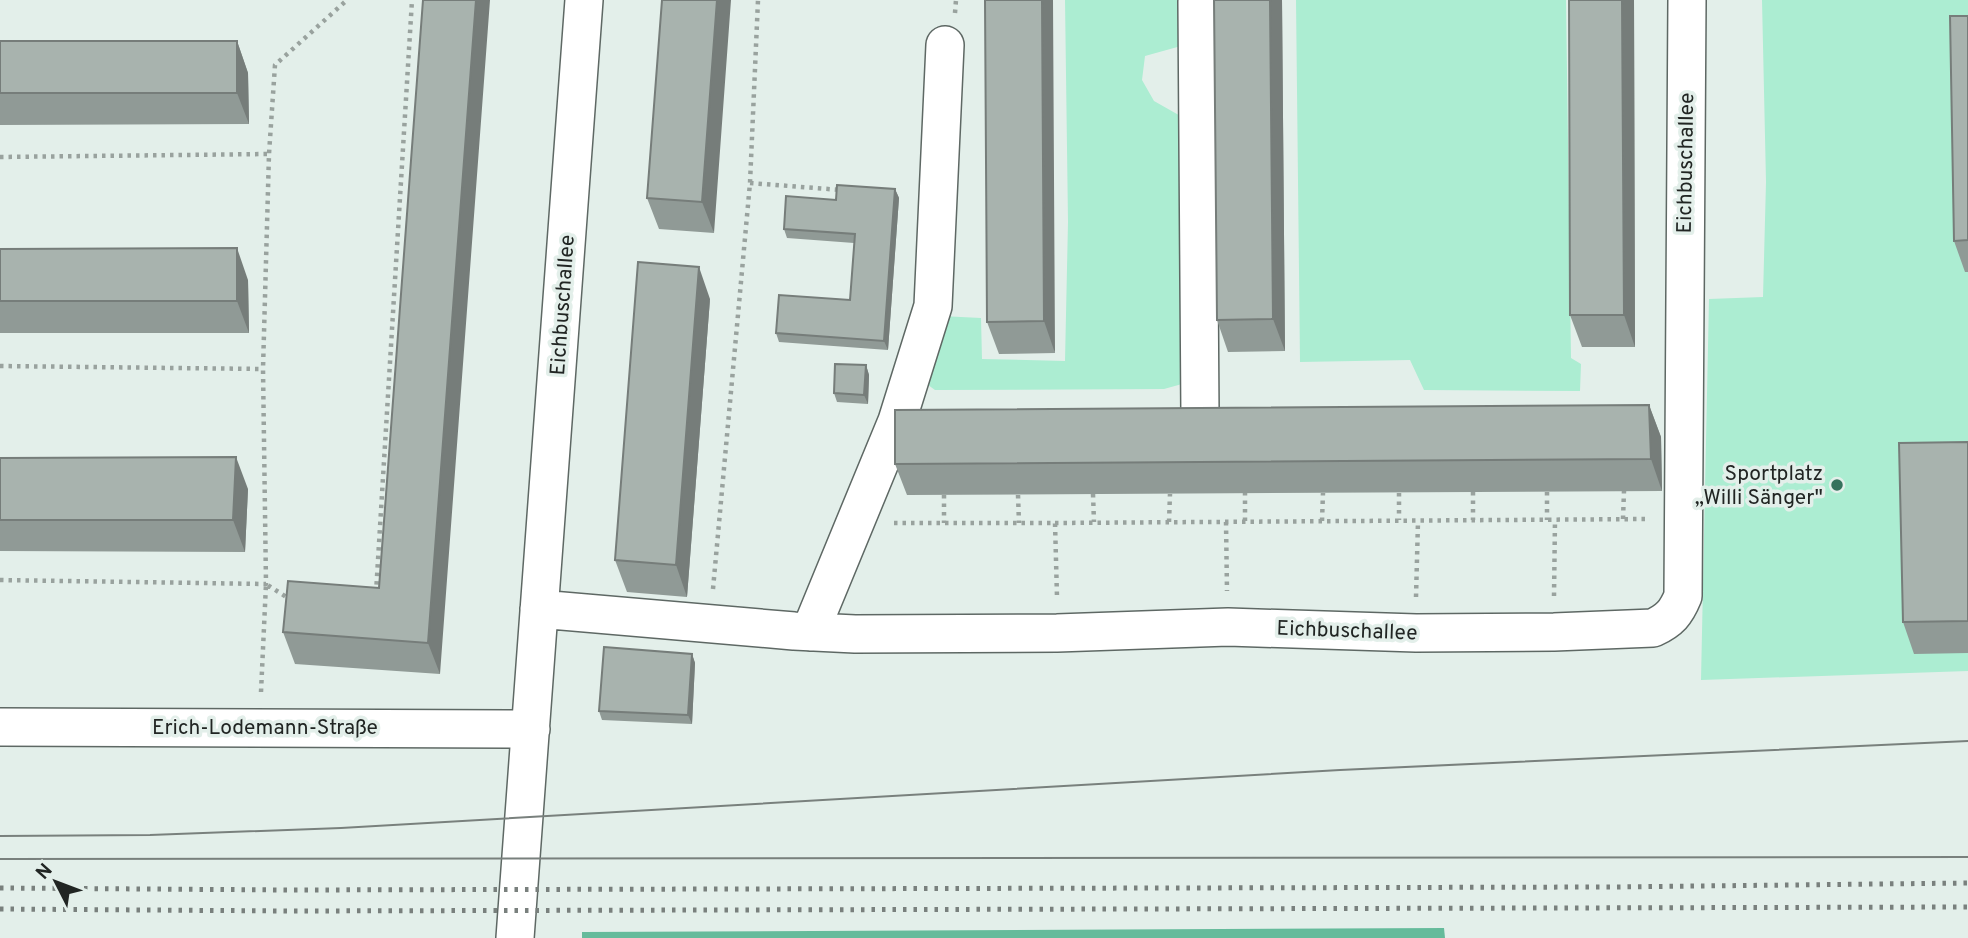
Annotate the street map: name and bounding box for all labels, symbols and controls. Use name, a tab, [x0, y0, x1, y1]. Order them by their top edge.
street label: Eichbuschallee	[1672, 92, 1701, 234]
street label: Eichbuschallee	[545, 234, 582, 376]
place label: Sportplatz „Willi Sänger"	[1695, 461, 1823, 512]
marker: Sportplatz „Willi Sänger"	[1829, 477, 1845, 493]
street label: Eichbuschallee	[1276, 616, 1418, 647]
street label: Erich-Lodemann-Straße	[152, 715, 378, 742]
north arrow	[21, 847, 91, 917]
text: N	[31, 859, 58, 885]

